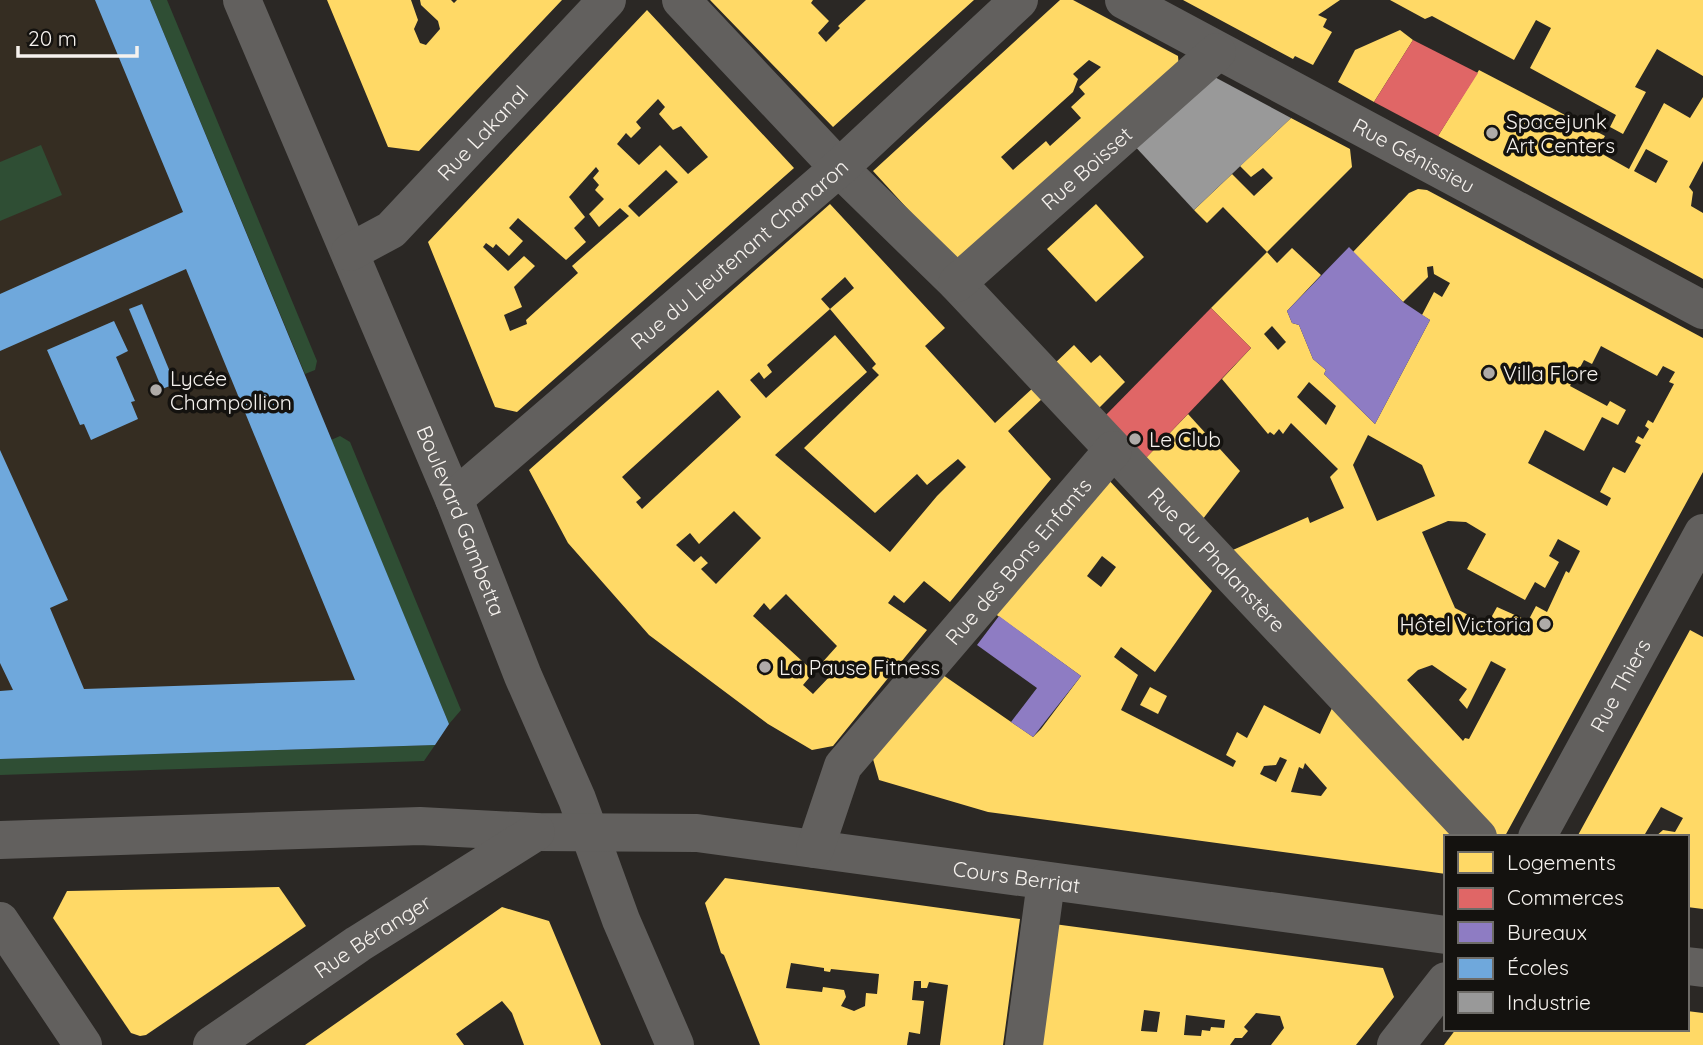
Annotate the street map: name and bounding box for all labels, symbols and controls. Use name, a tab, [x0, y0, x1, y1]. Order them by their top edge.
scale bar	[18, 14, 136, 58]
text: 20 m	[28, 25, 77, 51]
street label: Rue Lakanal	[431, 80, 533, 186]
place label: Spacejunk Art Centers	[1506, 108, 1615, 158]
street label: Rue Génissieu	[1349, 112, 1480, 199]
street label: Rue Boisset	[1035, 121, 1137, 215]
marker: Spacejunk Art Centers	[1484, 125, 1500, 141]
street label: Rue du Lieutenant Chanaron	[625, 153, 853, 354]
place label: Villa Flore	[1503, 360, 1598, 386]
place label: Lycée Champollion	[170, 365, 292, 415]
marker: Villa Flore	[1481, 365, 1497, 381]
marker: Lycée Champollion	[148, 382, 164, 398]
street label: Boulevard Gambetta	[411, 422, 511, 620]
place label: Le Club	[1149, 426, 1221, 452]
marker: Le Club	[1127, 431, 1143, 447]
street label: Rue des Bons Enfants	[939, 472, 1097, 650]
street label: Rue du Phalanstère	[1143, 482, 1291, 637]
place label: Hôtel Victoria	[1399, 611, 1531, 637]
marker: Hôtel Victoria	[1537, 616, 1553, 632]
street label: Rue Thiers	[1584, 634, 1656, 736]
place label: La Pause Fitness	[779, 654, 940, 680]
marker: La Pause Fitness	[757, 659, 773, 675]
legend	[1444, 835, 1689, 1031]
text: Logements	[1507, 849, 1616, 875]
street label: Cours Berriat	[951, 855, 1082, 898]
text: Commerces	[1507, 884, 1624, 910]
street label: Rue Béranger	[309, 888, 436, 984]
text: Bureaux	[1507, 919, 1587, 945]
text: Écoles	[1507, 954, 1569, 980]
text: Industrie	[1507, 989, 1591, 1015]

